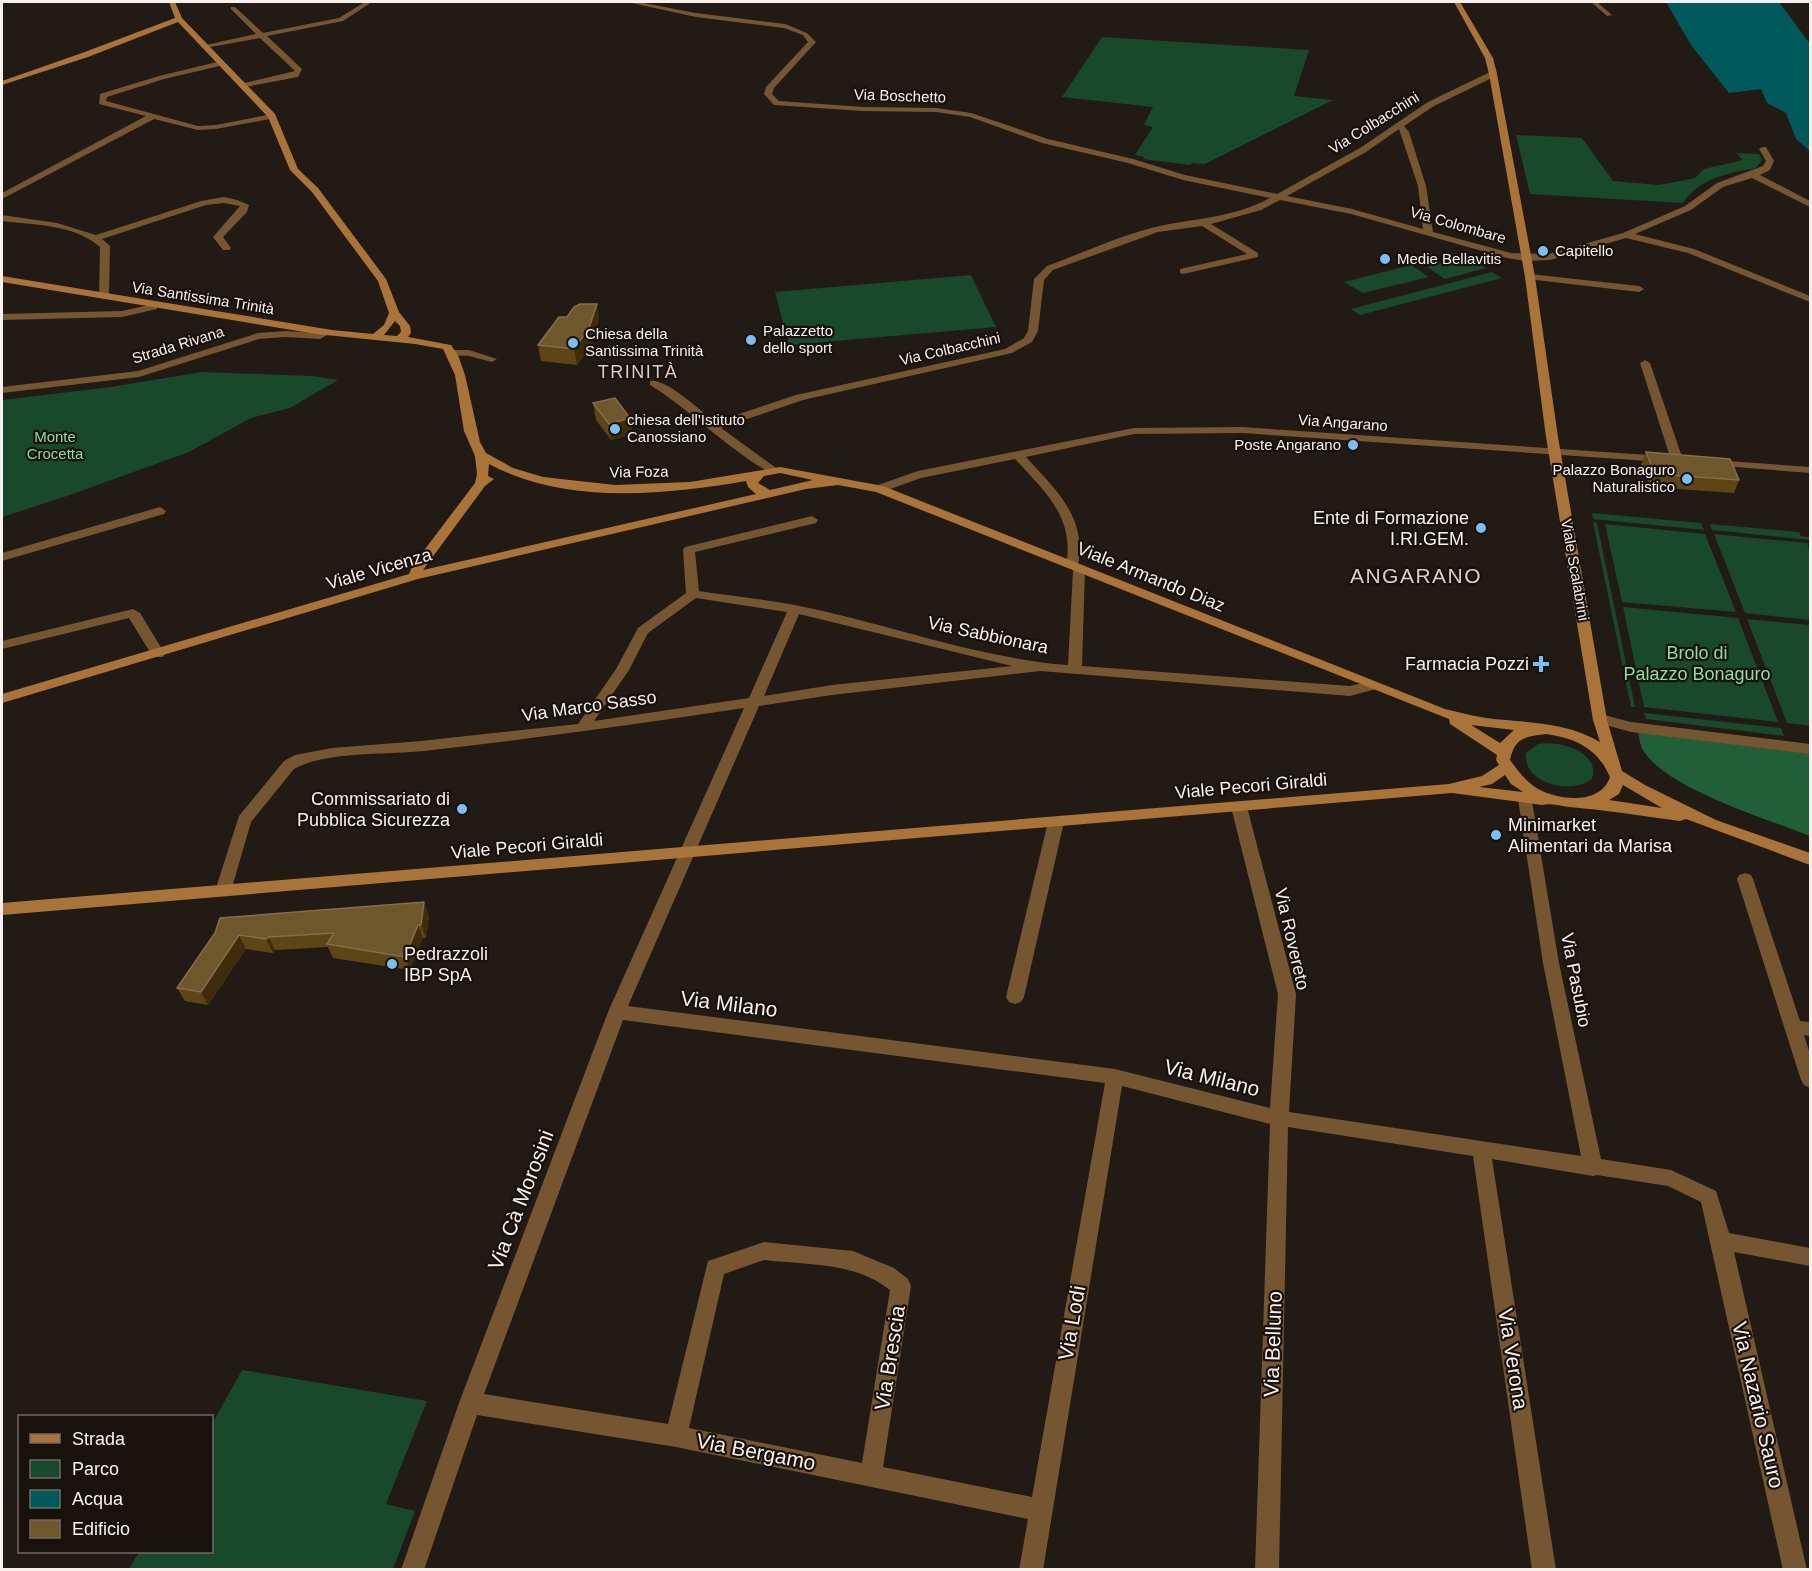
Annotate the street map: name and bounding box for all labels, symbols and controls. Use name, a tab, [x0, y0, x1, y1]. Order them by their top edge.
street label: Via Boschetto	[854, 85, 946, 106]
street label: Via Colbacchini	[1326, 88, 1422, 157]
street label: Via Colombare	[1408, 203, 1508, 246]
place label: Capitello	[1555, 242, 1613, 259]
marker: Capitello	[1536, 244, 1550, 258]
place label: Medie Bellavitis	[1397, 250, 1501, 267]
marker: Medie Bellavitis	[1378, 252, 1392, 266]
street label: Via Santissima Trinità	[131, 278, 276, 317]
street label: Strada Rivana	[130, 322, 226, 367]
place label: Palazzetto dello sport	[763, 322, 833, 356]
place label: Chiesa della Santissima Trinità	[585, 325, 704, 359]
street label: Via Colbacchini	[898, 329, 1002, 368]
marker: Palazzetto dello sport	[744, 333, 758, 347]
marker: Chiesa della Santissima Trinità	[566, 336, 580, 350]
district label: TRINITÀ	[598, 362, 678, 382]
place label: chiesa dell'Istituto Canossiano	[627, 411, 745, 445]
street label: Via Angarano	[1298, 411, 1388, 434]
marker: chiesa dell'Istituto Canossiano	[608, 422, 622, 436]
park label: Monte Crocetta	[27, 428, 84, 462]
place label: Poste Angarano	[1234, 436, 1341, 453]
marker: Poste Angarano	[1346, 438, 1360, 452]
place label: Palazzo Bonaguro Naturalistico	[1552, 461, 1675, 495]
street label: Via Foza	[609, 462, 669, 481]
marker: Palazzo Bonaguro Naturalistico	[1680, 472, 1694, 486]
place label: Ente di Formazione I.RI.GEM.	[1313, 508, 1469, 549]
street label: Viale Scalabrini	[1558, 518, 1593, 622]
marker: Ente di Formazione I.RI.GEM.	[1474, 521, 1488, 535]
street label: Viale Armando Diaz	[1074, 538, 1228, 616]
street label: Viale Vicenza	[324, 544, 435, 594]
district label: ANGARANO	[1350, 564, 1482, 587]
street label: Via Sabbionara	[926, 612, 1051, 658]
park label: Brolo di Palazzo Bonaguro	[1623, 643, 1771, 684]
place label: Farmacia Pozzi	[1405, 654, 1529, 674]
marker: Farmacia Pozzi	[1534, 657, 1548, 671]
street label: Via Marco Sasso	[520, 687, 658, 725]
street label: Viale Pecori Giraldi	[1174, 769, 1328, 803]
place label: Commissariato di Pubblica Sicurezza	[297, 789, 451, 830]
marker: Commissariato di Pubblica Sicurezza	[455, 802, 469, 816]
place label: Minimarket Alimentari da Marisa	[1508, 815, 1673, 856]
marker: Minimarket Alimentari da Marisa	[1489, 828, 1503, 842]
street label: Viale Pecori Giraldi	[450, 829, 604, 863]
street label: Via Rovereto	[1271, 886, 1313, 992]
street label: Via Pasubio	[1557, 931, 1595, 1029]
place label: Pedrazzoli IBP SpA	[404, 944, 488, 985]
marker: Pedrazzoli IBP SpA	[385, 957, 399, 971]
street label: Via Milano	[679, 986, 779, 1021]
street label: Via Milano	[1162, 1055, 1262, 1100]
street label: Via Cà Morosini	[483, 1127, 558, 1273]
street label: Via Lodi	[1054, 1284, 1089, 1362]
street label: Via Belluno	[1259, 1291, 1286, 1397]
street label: Via Brescia	[870, 1304, 909, 1412]
street label: Via Verona	[1494, 1307, 1533, 1412]
street label: Via Nazario Sauro	[1728, 1319, 1789, 1490]
legend	[18, 1415, 213, 1553]
text: Strada	[72, 1429, 126, 1449]
street label: Via Bergamo	[694, 1429, 818, 1474]
text: Parco	[72, 1459, 119, 1479]
text: Acqua	[72, 1489, 124, 1509]
text: Edificio	[72, 1519, 130, 1539]

